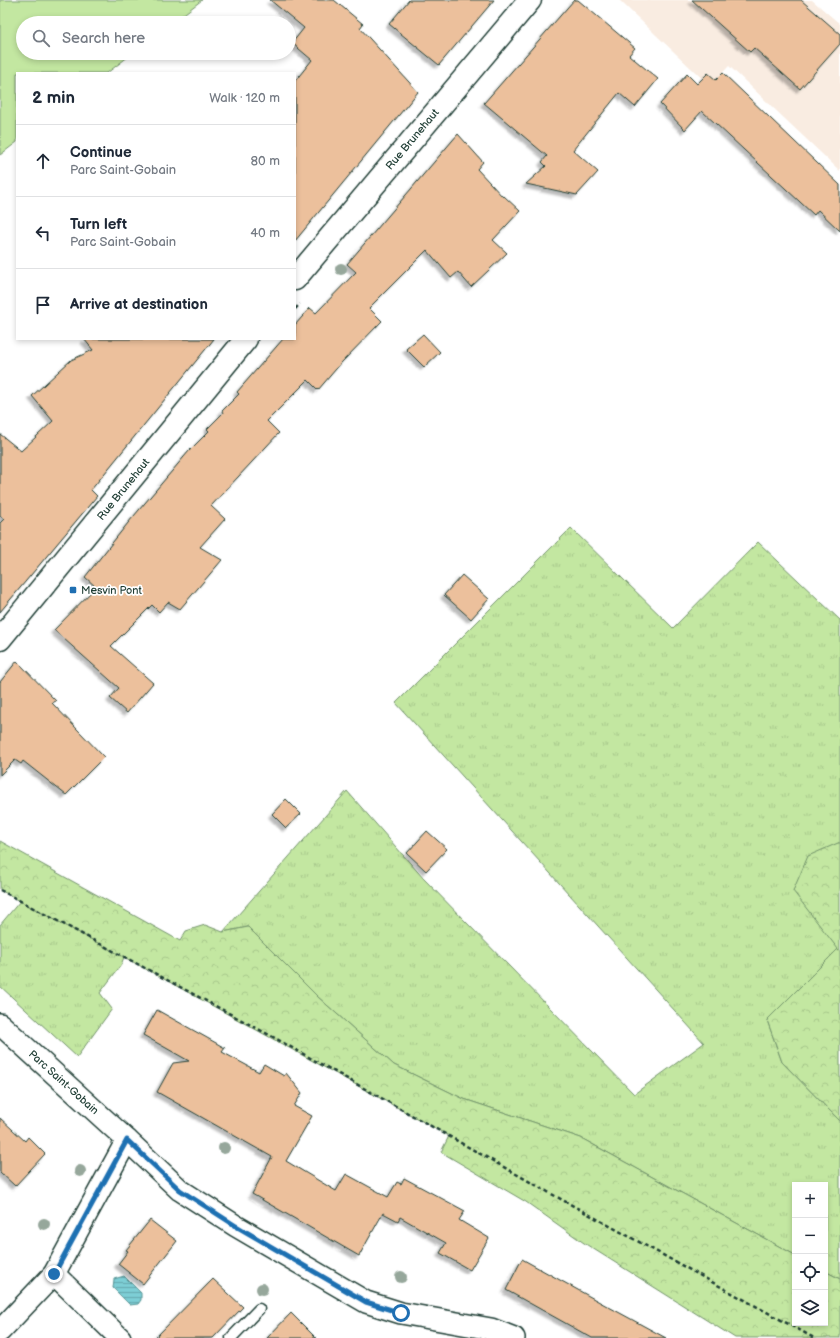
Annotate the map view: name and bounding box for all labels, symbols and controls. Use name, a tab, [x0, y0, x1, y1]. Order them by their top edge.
search box	[16, 16, 296, 60]
icon: search	[30, 27, 52, 49]
text: Search here	[62, 29, 145, 48]
text: 2 min	[32, 88, 75, 108]
text: Walk · 120 m	[209, 90, 280, 106]
street label: Rue Brunehaut	[383, 106, 442, 172]
text: Continue	[70, 143, 132, 162]
icon: ahead	[32, 150, 54, 172]
text: 80 m	[251, 153, 280, 169]
text: Parc Saint-Gobain	[70, 162, 176, 178]
text: Turn left	[70, 215, 127, 234]
icon: left	[32, 222, 54, 244]
text: 40 m	[250, 225, 280, 241]
text: Parc Saint-Gobain	[70, 234, 176, 250]
icon: arrive	[32, 294, 54, 316]
text: Arrive at destination	[70, 295, 208, 314]
street label: Rue Brunehaut	[95, 455, 153, 523]
place label: Mesvin Pont	[81, 584, 142, 597]
marker: Mesvin Pont	[68, 585, 78, 595]
street label: Parc Saint-Gobain	[26, 1047, 101, 1117]
map controls	[792, 1182, 828, 1326]
button: +	[792, 1182, 828, 1218]
button: −	[792, 1218, 828, 1254]
button: locate	[792, 1254, 828, 1290]
route end	[45, 1265, 63, 1283]
button: layers	[792, 1290, 828, 1326]
route start	[392, 1304, 410, 1322]

